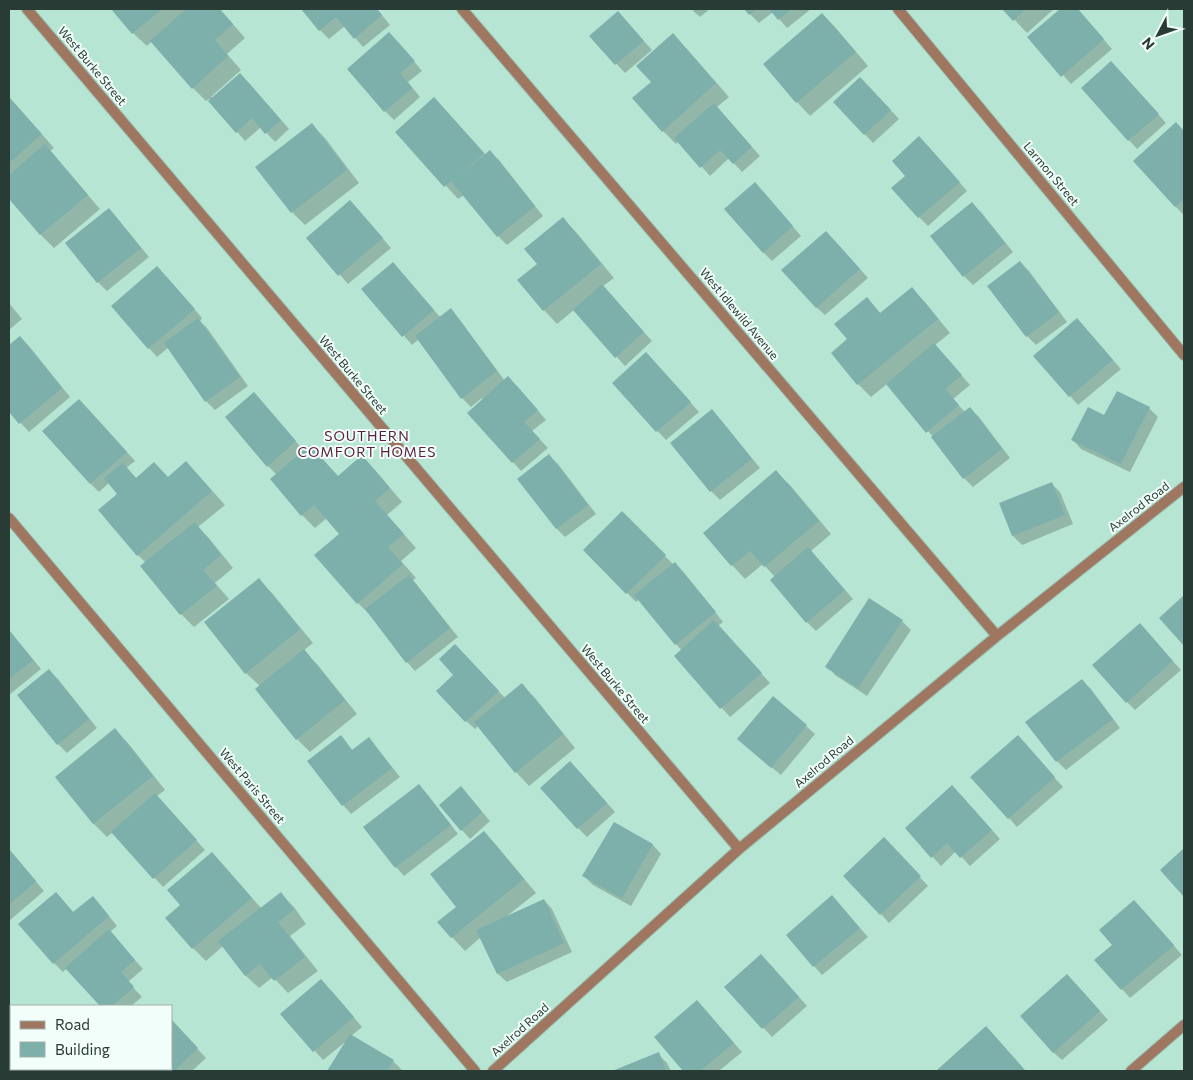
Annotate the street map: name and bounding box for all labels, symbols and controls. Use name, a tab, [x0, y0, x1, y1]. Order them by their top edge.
north arrow	[1133, 10, 1183, 60]
street label: West Burke Street	[56, 23, 130, 108]
text: N	[1138, 34, 1158, 53]
street label: Larmon Street	[1021, 139, 1082, 208]
street label: West Idlewild Avenue	[697, 265, 782, 362]
street label: West Burke Street	[317, 332, 391, 417]
district label: SOUTHERN COMFORT HOMES	[298, 427, 437, 460]
street label: Axelrod Road	[1105, 478, 1171, 534]
street label: West Burke Street	[579, 641, 653, 726]
street label: Axelrod Road	[791, 732, 856, 790]
street label: West Paris Street	[217, 745, 288, 826]
street label: Axelrod Road	[488, 1000, 551, 1059]
legend	[10, 1005, 172, 1070]
text: Road	[55, 1015, 90, 1033]
text: Building	[55, 1040, 110, 1058]

